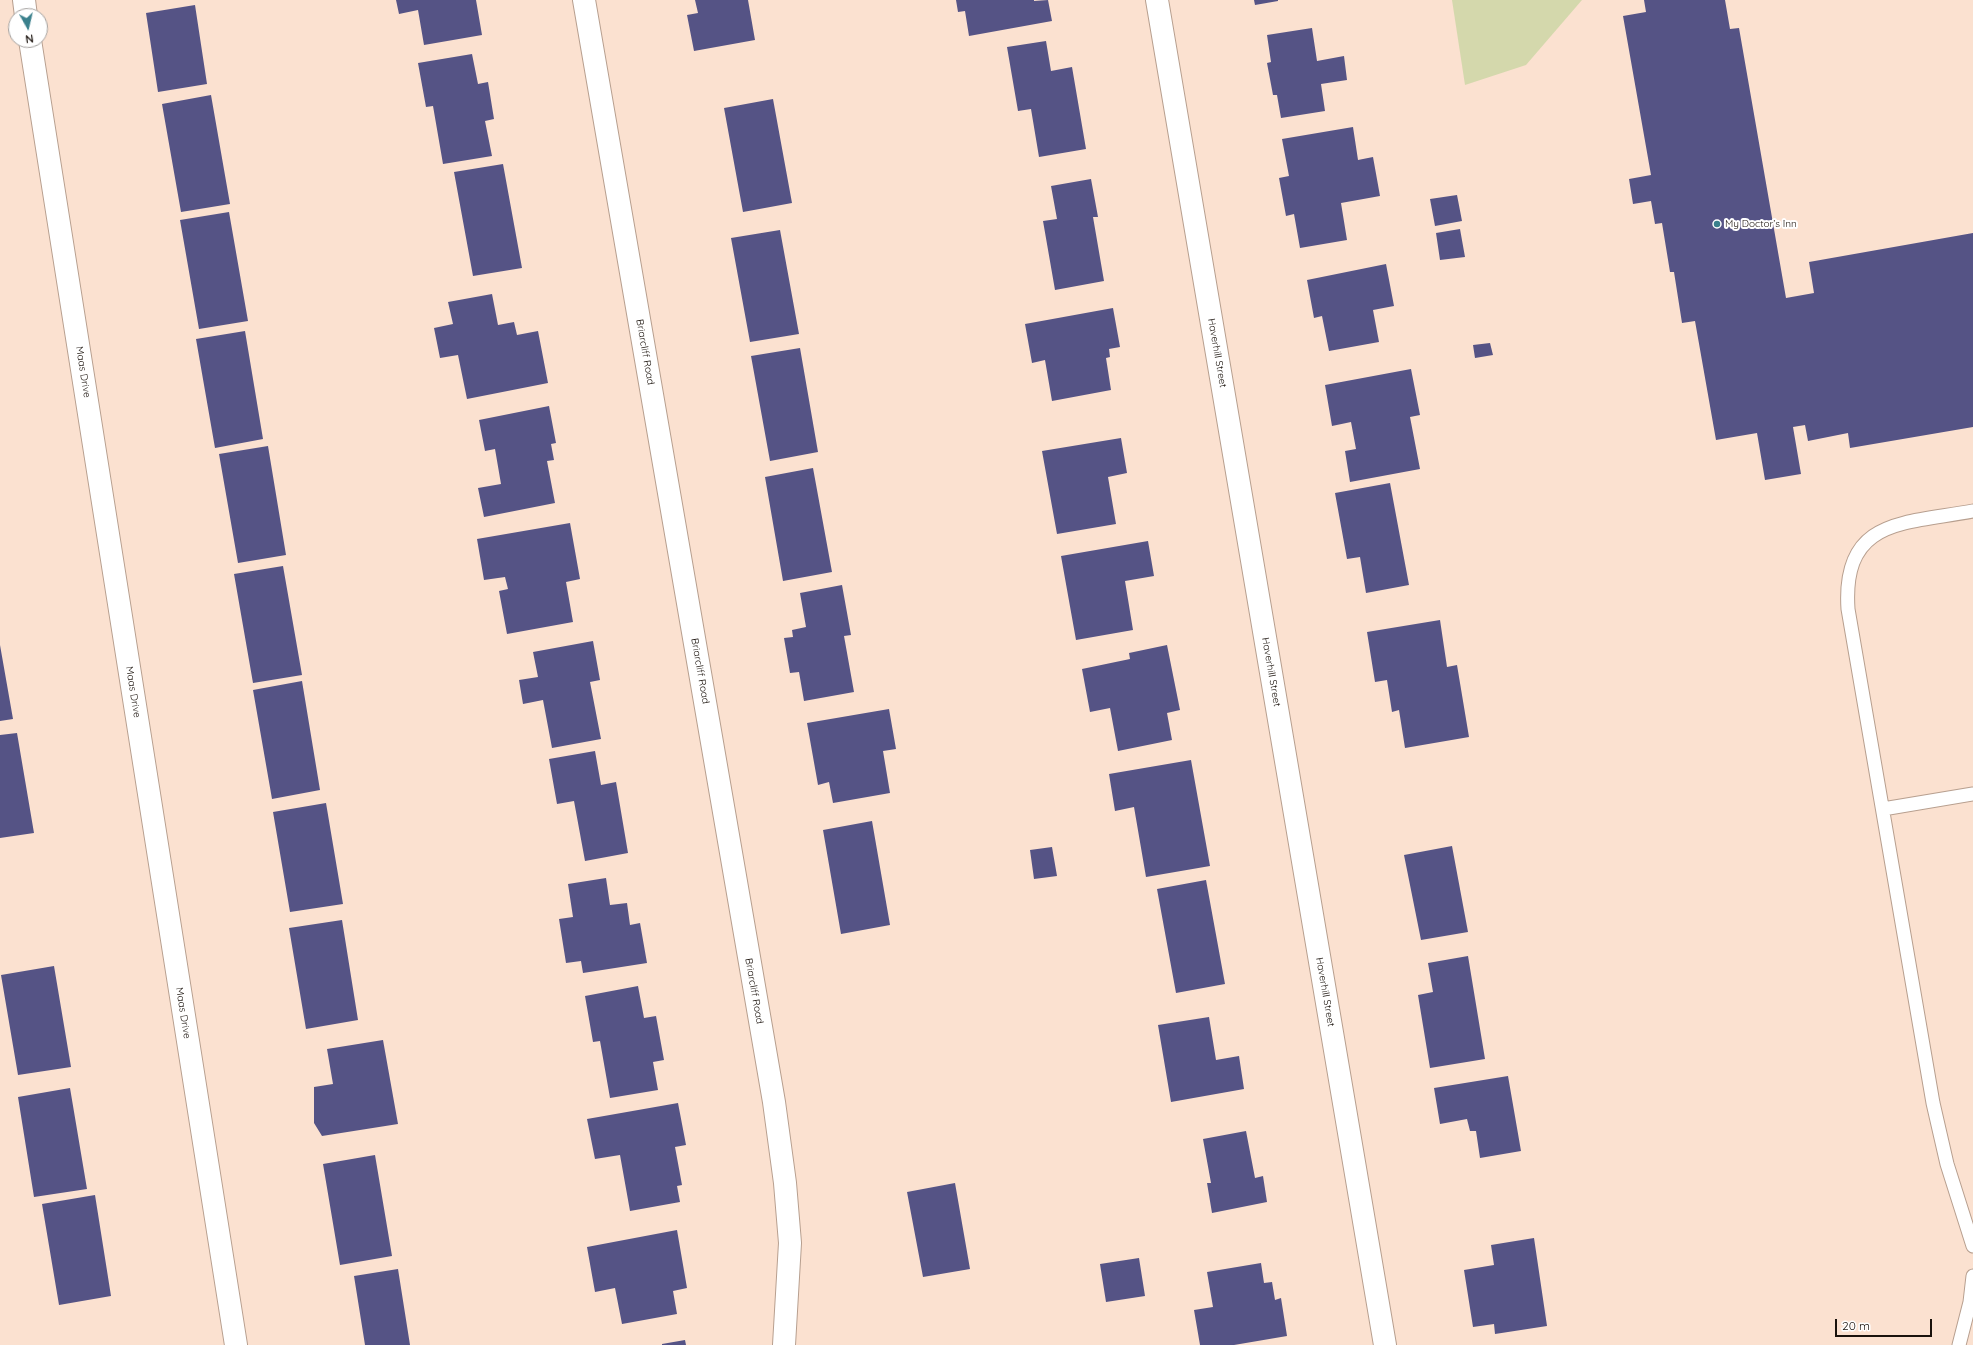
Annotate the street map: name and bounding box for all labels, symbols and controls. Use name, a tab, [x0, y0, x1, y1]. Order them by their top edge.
north arrow	[8, 8, 48, 48]
text: N	[25, 31, 35, 46]
place label: My Doctor’s Inn	[1725, 218, 1797, 230]
marker: My Doctor’s Inn	[1712, 219, 1722, 229]
street label: Haverhill Street	[1205, 317, 1229, 389]
street label: Briarcliff Road	[633, 318, 657, 386]
street label: Maas Drive	[73, 345, 93, 399]
street label: Haverhill Street	[1259, 636, 1283, 708]
street label: Briarcliff Road	[688, 637, 712, 705]
street label: Maas Drive	[123, 665, 143, 719]
street label: Haverhill Street	[1313, 956, 1337, 1028]
street label: Briarcliff Road	[742, 957, 766, 1025]
street label: Maas Drive	[173, 986, 193, 1040]
scale bar	[1837, 1311, 1934, 1337]
text: 20 m	[1842, 1318, 1870, 1333]

